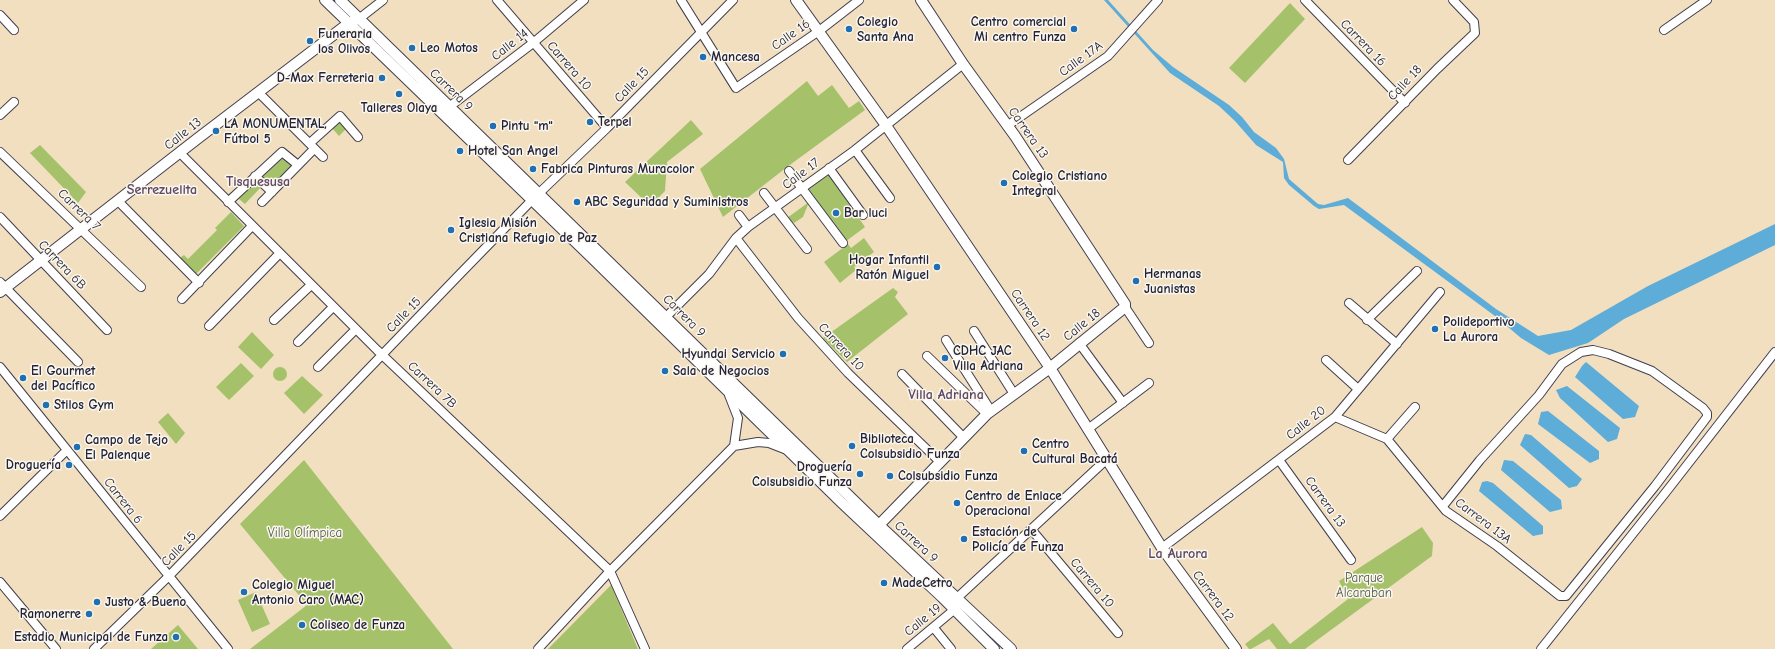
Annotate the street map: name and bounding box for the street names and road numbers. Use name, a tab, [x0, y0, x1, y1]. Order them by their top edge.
street label: Calle 16	[769, 16, 813, 54]
street label: Carrera 16	[1337, 16, 1389, 70]
street label: Calle 14	[488, 26, 532, 64]
street label: Carrera 10	[543, 38, 595, 94]
street label: Calle 17A	[1056, 38, 1106, 80]
street label: Calle 18	[1385, 62, 1425, 104]
street label: Calle 15	[611, 64, 653, 106]
street label: Carrera 9	[426, 66, 476, 114]
street label: Carrera 13	[1005, 104, 1051, 162]
street label: Calle 13	[161, 114, 205, 154]
street label: Calle 17	[779, 155, 823, 193]
street label: Carrera 7	[54, 186, 104, 234]
street label: Carrera 6B	[35, 237, 89, 293]
street label: Carrera 12	[1007, 286, 1053, 344]
street label: Carrera 9	[659, 291, 709, 341]
street label: Calle 15	[383, 294, 425, 336]
street label: Calle 18	[1060, 305, 1104, 345]
street label: Carrera 10	[815, 320, 867, 374]
street label: Carrera 7B	[404, 358, 460, 412]
street label: Calle 20	[1283, 403, 1329, 443]
street label: Carrera 13	[1301, 474, 1349, 530]
street label: Carrera 6	[100, 475, 146, 527]
street label: Carrera 13A	[1452, 495, 1514, 547]
street label: Carrera 9	[891, 518, 941, 566]
street label: Calle 15	[158, 528, 200, 570]
street label: Carrera 10	[1067, 555, 1117, 611]
street label: Carrera 12	[1189, 568, 1237, 624]
street label: Calle 19	[901, 600, 945, 640]

